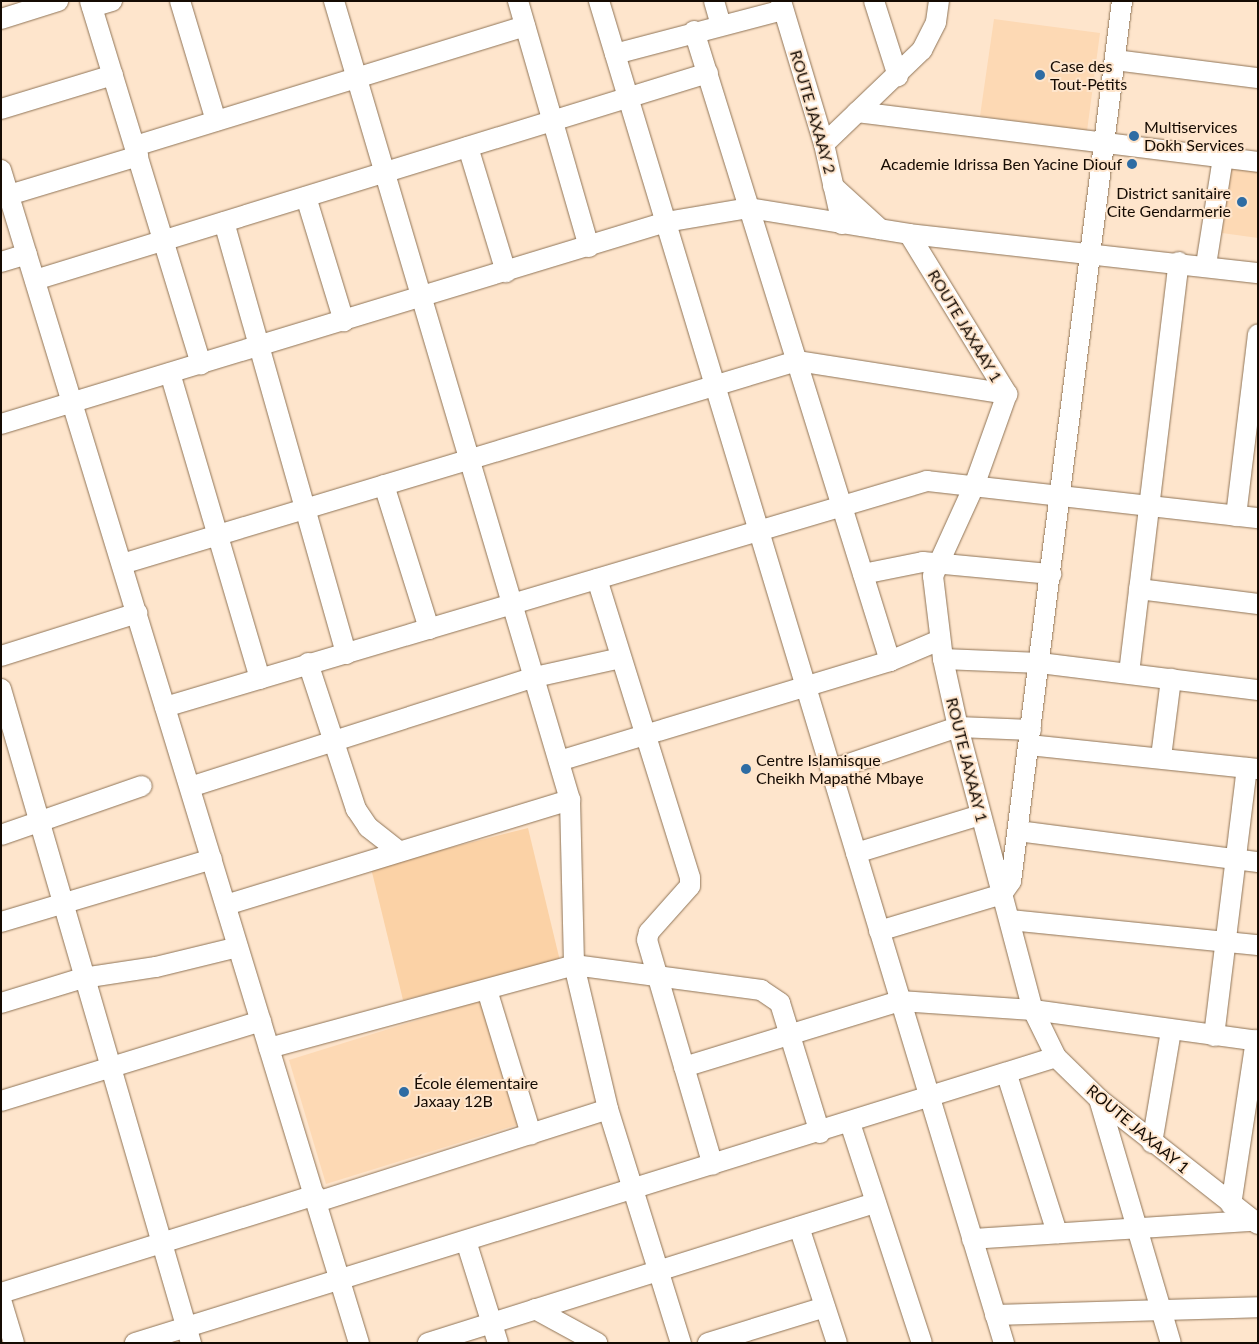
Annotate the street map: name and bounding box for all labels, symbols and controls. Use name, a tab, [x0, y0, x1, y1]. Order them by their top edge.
street label: ROUTE JAXAAY 2	[786, 47, 840, 177]
place label: Case des Tout-Petits	[1050, 56, 1127, 94]
marker: Case des Tout-Petits	[1034, 69, 1046, 81]
place label: Multiservices Dokh Services	[1144, 117, 1244, 155]
marker: Multiservices Dokh Services	[1128, 130, 1140, 142]
place label: Academie Idrissa Ben Yacine Diouf	[880, 154, 1122, 174]
marker: Academie Idrissa Ben Yacine Diouf	[1126, 158, 1138, 170]
place label: District sanitaire Cite Gendarmerie	[1107, 183, 1231, 221]
marker: District sanitaire Cite Gendarmerie	[1235, 195, 1249, 209]
street label: ROUTE JAXAAY 1	[924, 266, 1006, 386]
street label: ROUTE JAXAAY 1	[942, 695, 992, 825]
place label: Centre Islamisque Cheikh Mapathé Mbaye	[756, 750, 924, 788]
marker: Centre Islamisque Cheikh Mapathé Mbaye	[740, 763, 752, 775]
place label: École élementaire Jaxaay 12B	[414, 1073, 538, 1111]
street label: ROUTE JAXAAY 1	[1082, 1080, 1194, 1178]
marker: École élementaire Jaxaay 12B	[398, 1086, 410, 1098]

